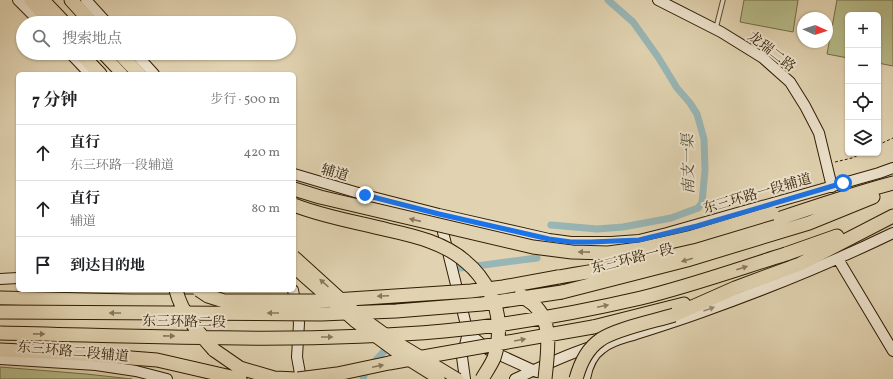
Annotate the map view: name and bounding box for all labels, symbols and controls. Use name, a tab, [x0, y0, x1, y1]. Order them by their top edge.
north arrow	[797, 12, 833, 48]
map controls	[845, 12, 881, 156]
button: +	[845, 12, 881, 48]
search box	[16, 16, 296, 60]
icon: search	[30, 27, 52, 49]
street label: 龙瑞二路	[743, 27, 799, 77]
text: 搜索地点	[62, 29, 122, 50]
button: −	[845, 48, 881, 84]
button: locate	[845, 84, 881, 120]
text: 7 分钟	[32, 89, 78, 112]
text: 步行 · 500 m	[210, 91, 280, 109]
button: layers	[845, 120, 881, 156]
water label: 南支一渠	[678, 132, 701, 194]
text: 直行	[70, 133, 100, 154]
icon: ahead	[32, 142, 54, 164]
text: 420 m	[243, 144, 280, 162]
text: 东三环路一段辅道	[70, 157, 174, 175]
street label: 辅道	[319, 160, 351, 186]
street label: 东三环路一段辅道	[701, 170, 814, 219]
route start	[834, 174, 852, 192]
route end	[356, 186, 374, 204]
text: 直行	[70, 189, 100, 210]
icon: ahead	[32, 198, 54, 220]
text: 80 m	[251, 200, 280, 218]
text: 辅道	[70, 213, 96, 231]
one-way arrow	[409, 216, 422, 222]
street label: 东三环路一段	[589, 240, 675, 279]
one-way arrow	[577, 249, 590, 255]
icon: arrive	[32, 254, 54, 276]
text: 到达目的地	[70, 256, 145, 277]
one-way arrow	[681, 257, 693, 263]
one-way arrow	[736, 265, 748, 271]
one-way arrow	[319, 279, 329, 288]
one-way arrow	[377, 293, 389, 300]
one-way arrow	[597, 302, 609, 308]
one-way arrow	[704, 306, 716, 312]
one-way arrow	[108, 310, 121, 316]
one-way arrow	[266, 310, 279, 316]
street label: 东三环路二段	[142, 312, 226, 333]
one-way arrow	[33, 331, 46, 337]
one-way arrow	[163, 333, 175, 340]
one-way arrow	[321, 334, 334, 340]
one-way arrow	[514, 337, 526, 343]
street label: 东三环路二段辅道	[16, 338, 129, 367]
one-way arrow	[372, 362, 384, 368]

